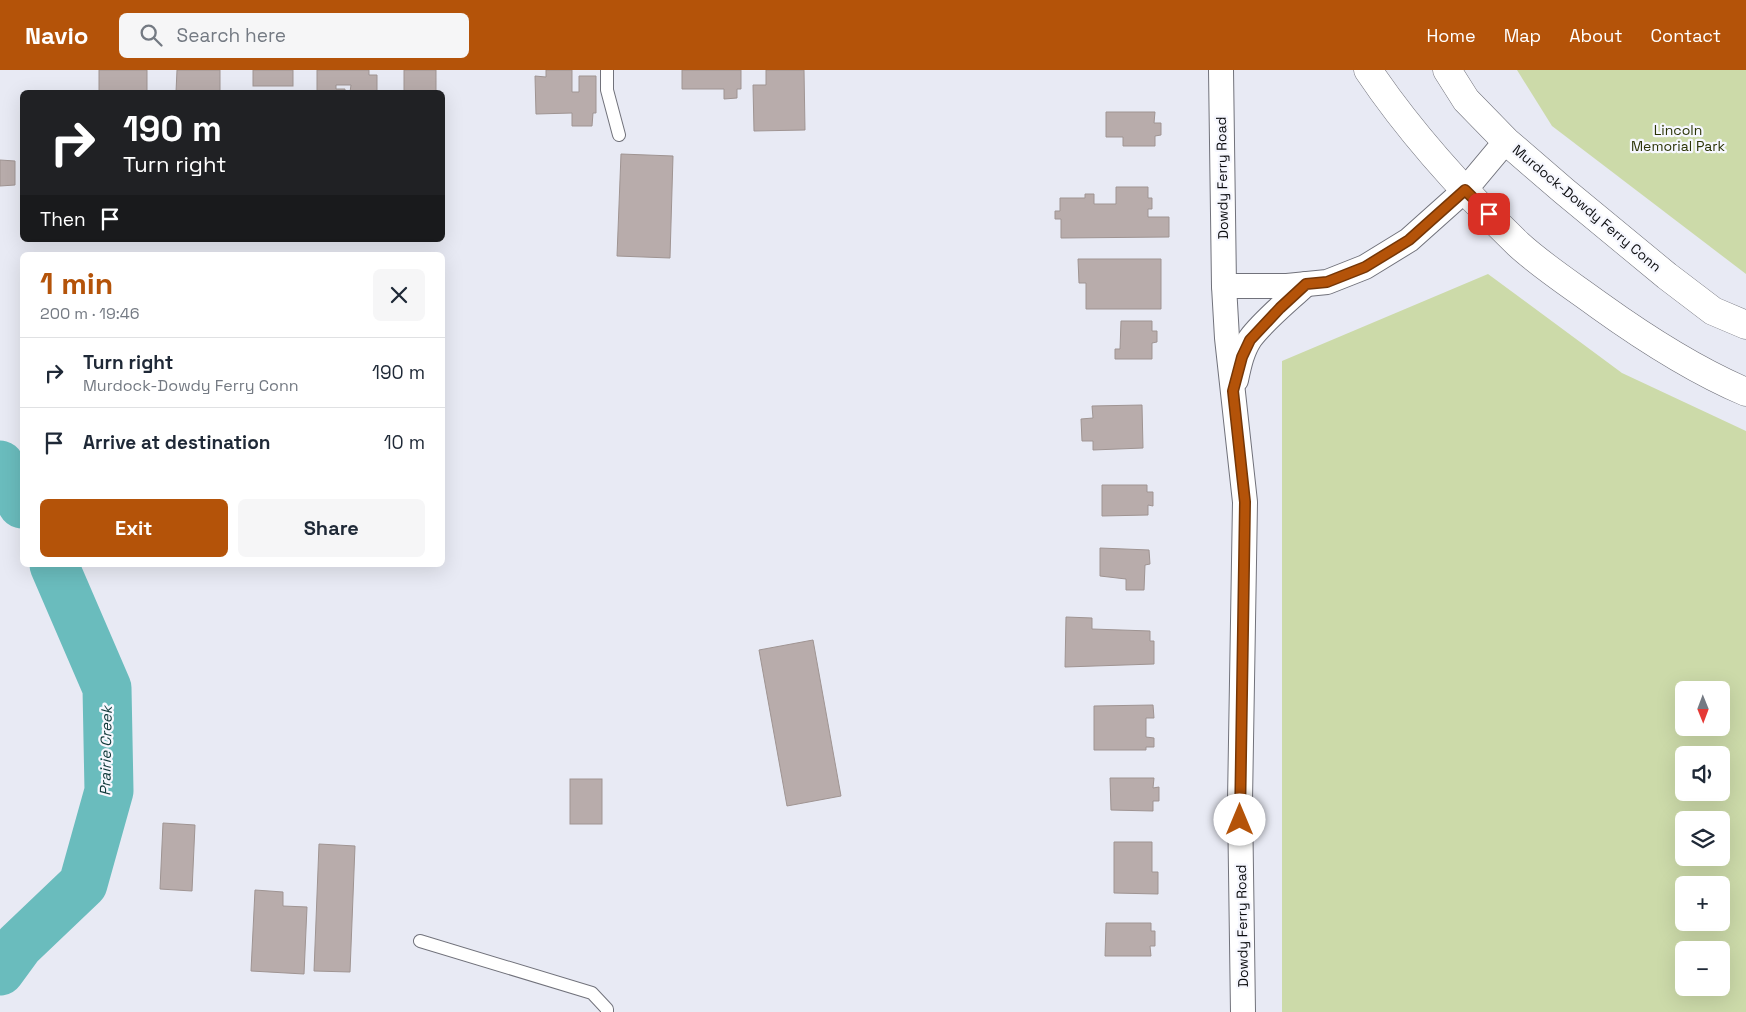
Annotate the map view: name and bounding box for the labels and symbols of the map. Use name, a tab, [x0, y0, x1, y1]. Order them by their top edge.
street label: Dowdy Ferry Road	[1212, 116, 1232, 240]
park label: Lincoln Memorial Park	[1631, 121, 1725, 155]
street label: Murdock-Dowdy Ferry Conn	[1509, 140, 1665, 276]
pin	[1468, 193, 1510, 235]
north arrow	[1675, 681, 1730, 736]
water label: Prairie Creek	[95, 704, 116, 796]
position arrow	[1213, 793, 1265, 845]
street label: Dowdy Ferry Road	[1232, 864, 1252, 988]

